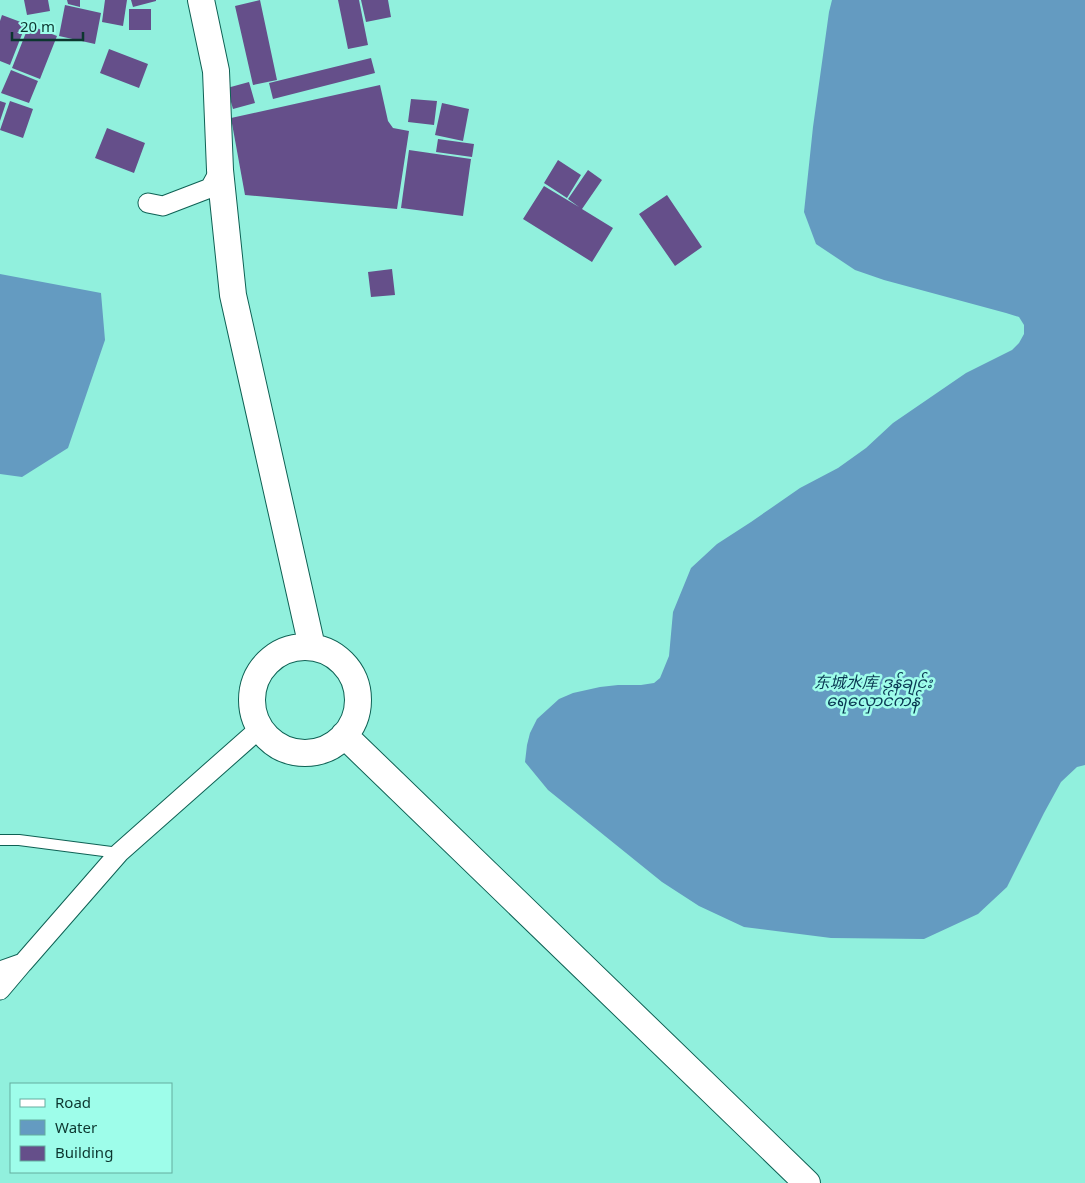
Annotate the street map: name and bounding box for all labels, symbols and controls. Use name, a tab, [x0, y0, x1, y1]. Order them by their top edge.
scale bar	[12, 10, 84, 42]
text: 20 m	[20, 16, 55, 36]
water label: 东城水库 ဒွန်ချင်း ရေလှောင်ကန်	[814, 671, 934, 714]
legend	[10, 1083, 172, 1173]
text: Road	[55, 1092, 91, 1112]
text: Water	[55, 1117, 97, 1137]
text: Building	[55, 1142, 113, 1162]

